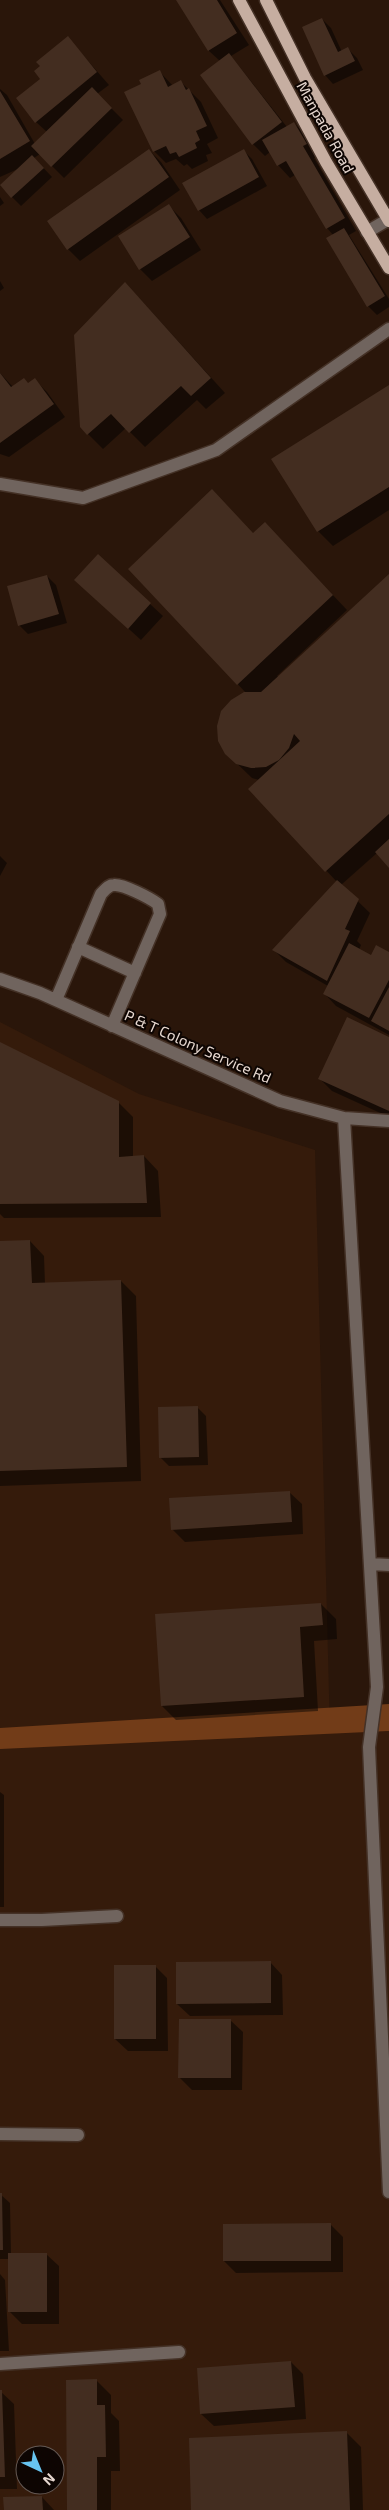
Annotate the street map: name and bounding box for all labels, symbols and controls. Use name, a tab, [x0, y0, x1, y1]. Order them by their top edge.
street label: Manpada Road	[293, 78, 359, 176]
street label: P & T Colony Service Rd	[122, 1006, 274, 1086]
north arrow	[15, 2445, 65, 2495]
text: N	[40, 2470, 59, 2489]

